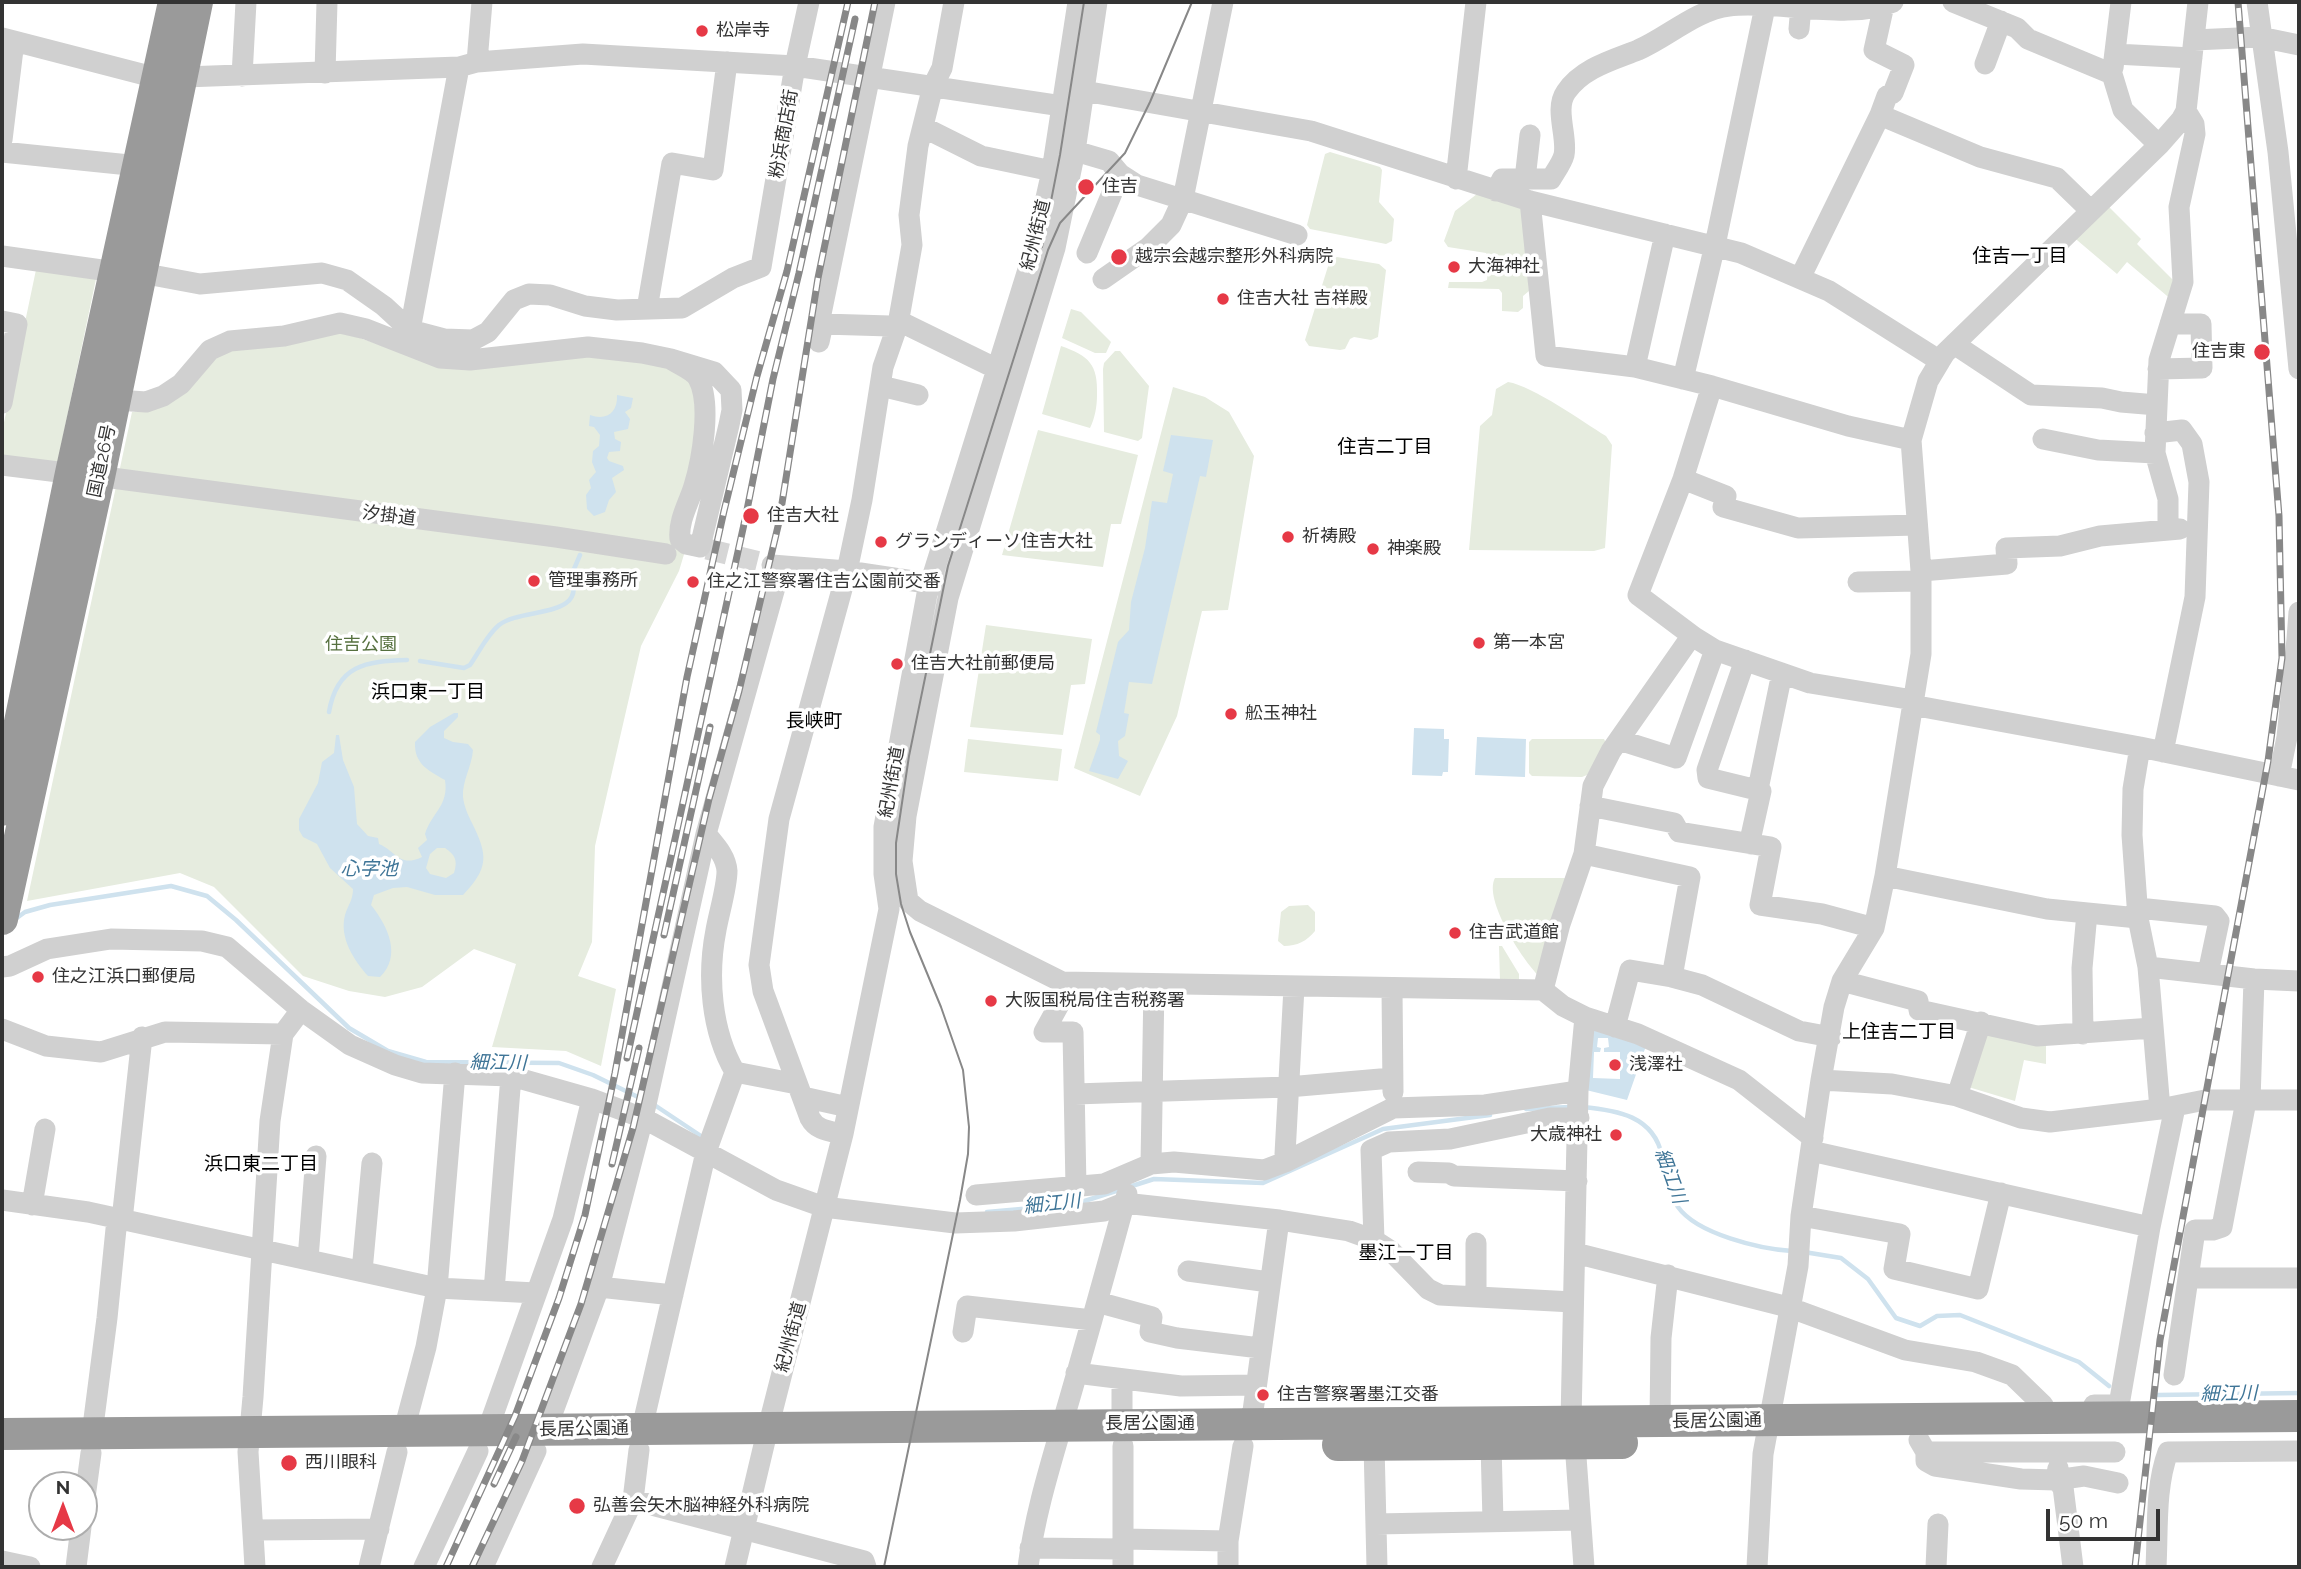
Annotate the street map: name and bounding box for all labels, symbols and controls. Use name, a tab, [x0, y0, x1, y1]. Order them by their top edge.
place label: 松岸寺	[716, 20, 770, 42]
marker: 松岸寺	[694, 23, 710, 39]
street label: 粉浜商店街	[766, 88, 802, 180]
place label: 住吉	[1102, 176, 1138, 198]
marker: 住吉	[1076, 177, 1096, 197]
street label: 紀州街道	[1017, 197, 1055, 273]
district label: 住吉一丁目	[1973, 245, 2067, 267]
place label: 越宗会越宗整形外科病院	[1135, 246, 1333, 268]
marker: 越宗会越宗整形外科病院	[1109, 247, 1129, 267]
place label: 大海神社	[1468, 256, 1540, 278]
marker: 大海神社	[1446, 259, 1462, 275]
place label: 住吉大社 吉祥殿	[1237, 288, 1368, 310]
marker: 住吉大社 吉祥殿	[1215, 291, 1231, 307]
place label: 住吉東	[2192, 341, 2246, 363]
marker: 住吉東	[2252, 342, 2272, 362]
street label: 国道26号	[84, 422, 120, 500]
district label: 住吉二丁目	[1338, 436, 1432, 458]
street label: 汐掛道	[361, 502, 417, 530]
place label: 住吉大社	[767, 505, 839, 527]
marker: 住吉大社	[741, 506, 761, 526]
place label: 祈祷殿	[1302, 526, 1356, 548]
marker: 祈祷殿	[1280, 529, 1296, 545]
place label: グランディーソ住吉大社	[895, 531, 1093, 553]
marker: グランディーソ住吉大社	[873, 534, 889, 550]
place label: 神楽殿	[1387, 538, 1441, 560]
marker: 神楽殿	[1365, 541, 1381, 557]
place label: 管理事務所	[548, 570, 638, 592]
place label: 住之江警察署住吉公園前交番	[707, 571, 941, 593]
marker: 管理事務所	[526, 573, 542, 589]
marker: 住之江警察署住吉公園前交番	[685, 574, 701, 590]
place label: 第一本宮	[1493, 632, 1565, 654]
park label: 住吉公園	[325, 634, 397, 656]
marker: 第一本宮	[1471, 635, 1487, 651]
place label: 住吉大社前郵便局	[911, 653, 1055, 675]
marker: 住吉大社前郵便局	[889, 656, 905, 672]
district label: 浜口東一丁目	[371, 681, 485, 703]
place label: 舩玉神社	[1245, 703, 1317, 725]
marker: 舩玉神社	[1223, 706, 1239, 722]
district label: 長峡町	[786, 710, 842, 732]
street label: 紀州街道	[875, 745, 909, 819]
water label: 心字池	[341, 858, 397, 880]
place label: 住吉武道館	[1469, 922, 1559, 944]
marker: 住吉武道館	[1447, 925, 1463, 941]
place label: 住之江浜口郵便局	[52, 966, 196, 988]
marker: 住之江浜口郵便局	[30, 969, 46, 985]
place label: 大阪国税局住吉税務署	[1005, 990, 1185, 1012]
marker: 大阪国税局住吉税務署	[983, 993, 999, 1009]
district label: 上住吉二丁目	[1842, 1021, 1956, 1043]
water label: 細江川	[469, 1051, 527, 1075]
place label: 浅澤社	[1629, 1054, 1683, 1076]
marker: 浅澤社	[1607, 1057, 1623, 1073]
place label: 大歳神社	[1530, 1124, 1602, 1146]
marker: 大歳神社	[1608, 1127, 1624, 1143]
water label: 細江川	[1650, 1145, 1690, 1207]
district label: 浜口東二丁目	[204, 1153, 318, 1175]
water label: 細江川	[1022, 1190, 1082, 1218]
district label: 墨江一丁目	[1359, 1242, 1453, 1264]
street label: 紀州街道	[771, 1299, 811, 1375]
water label: 細江川	[2200, 1382, 2258, 1406]
place label: 住吉警察署墨江交番	[1277, 1384, 1439, 1406]
marker: 住吉警察署墨江交番	[1255, 1387, 1271, 1403]
street label: 長居公園通	[1672, 1409, 1762, 1433]
street label: 長居公園通	[1105, 1413, 1195, 1435]
street label: 長居公園通	[539, 1417, 629, 1441]
place label: 西川眼科	[305, 1452, 377, 1474]
marker: 西川眼科	[279, 1453, 299, 1473]
north arrow	[28, 1471, 98, 1541]
text: N	[56, 1476, 70, 1498]
place label: 弘善会矢木脳神経外科病院	[593, 1495, 809, 1517]
marker: 弘善会矢木脳神経外科病院	[567, 1496, 587, 1516]
scale bar	[2049, 1496, 2163, 1540]
text: 50 m	[2059, 1508, 2108, 1533]

